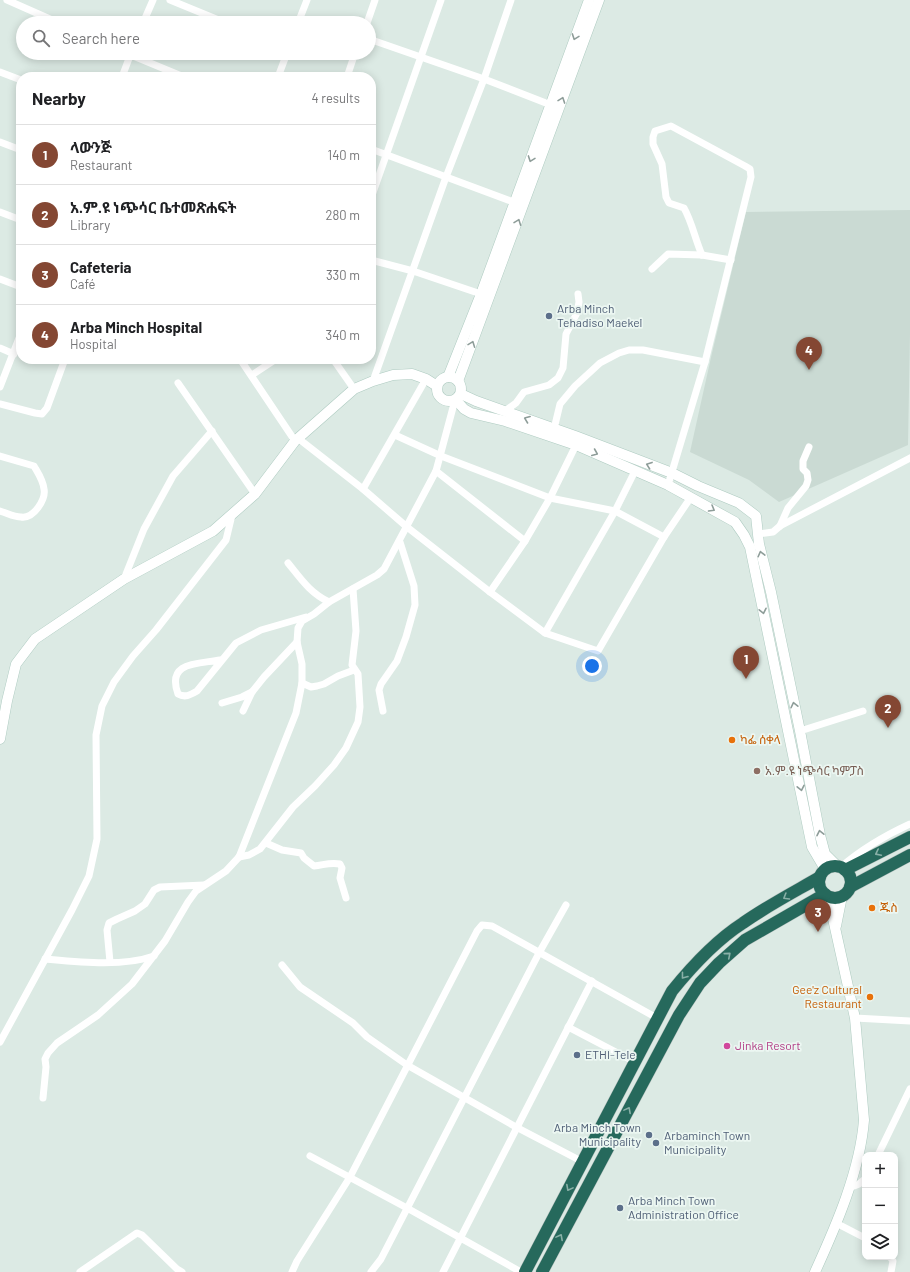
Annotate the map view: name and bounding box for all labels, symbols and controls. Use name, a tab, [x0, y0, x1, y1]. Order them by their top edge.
search box	[16, 16, 376, 60]
icon: search	[30, 27, 52, 49]
text: Search here	[62, 29, 140, 47]
one-way arrow	[572, 33, 580, 40]
text: Nearby	[32, 88, 86, 108]
text: 4 results	[312, 90, 360, 106]
one-way arrow	[558, 97, 566, 104]
text: ላውንጅ	[70, 138, 112, 156]
text: 1	[43, 147, 47, 163]
text: 140 m	[328, 147, 360, 163]
one-way arrow	[527, 155, 535, 162]
text: Restaurant	[70, 157, 132, 173]
text: አ.ም.ዩ ነጭሳር ቤተመጽሐፍት	[70, 198, 236, 216]
text: 2	[41, 207, 49, 223]
text: 280 m	[326, 207, 360, 223]
text: Library	[70, 217, 110, 233]
one-way arrow	[513, 219, 521, 226]
text: Cafeteria	[70, 258, 131, 276]
text: 3	[41, 267, 49, 283]
text: 330 m	[326, 267, 360, 283]
text: Café	[70, 276, 95, 292]
place label: Arba Minch Tehadiso Maekel	[557, 301, 642, 329]
marker: Arba Minch Tehadiso Maekel	[544, 311, 554, 321]
text: Arba Minch Hospital	[70, 318, 202, 336]
text: 4	[41, 327, 49, 343]
text: 340 m	[325, 327, 360, 343]
text: Hospital	[70, 336, 117, 352]
pin: 4	[796, 337, 822, 370]
one-way arrow	[467, 341, 475, 348]
one-way arrow	[524, 415, 531, 423]
one-way arrow	[591, 449, 598, 457]
one-way arrow	[645, 461, 652, 469]
one-way arrow	[708, 504, 716, 511]
one-way arrow	[758, 551, 766, 557]
one-way arrow	[759, 608, 767, 614]
pin: 1	[733, 646, 759, 679]
your location	[582, 656, 602, 676]
pin: 2	[875, 695, 901, 728]
one-way arrow	[791, 702, 799, 708]
place label: ካፌ ሰቀላ	[740, 732, 781, 746]
marker: ካፌ ሰቀላ	[727, 735, 737, 745]
place label: አ.ም.ዩ ነጭሳር ካምፓስ	[765, 763, 864, 777]
marker: አ.ም.ዩ ነጭሳር ካምፓስ	[752, 766, 762, 776]
one-way arrow	[796, 785, 804, 791]
one-way arrow	[816, 830, 824, 836]
one-way arrow	[874, 848, 882, 856]
one-way arrow	[783, 892, 790, 899]
pin: 3	[805, 899, 831, 932]
place label: ጁስ	[880, 900, 898, 914]
marker: ጁስ	[867, 903, 877, 913]
one-way arrow	[723, 953, 730, 960]
one-way arrow	[682, 971, 689, 978]
place label: Gee'z Cultural Restaurant	[792, 982, 862, 1010]
marker: Gee'z Cultural Restaurant	[865, 992, 875, 1002]
place label: Jinka Resort	[735, 1038, 801, 1052]
marker: Jinka Resort	[722, 1041, 732, 1051]
place label: ETHI-Tele	[585, 1047, 636, 1061]
marker: ETHI-Tele	[572, 1050, 582, 1060]
one-way arrow	[623, 1107, 631, 1115]
place label: Arba Minch Town Municipality	[554, 1120, 641, 1148]
place label: Arbaminch Town Municipality	[664, 1128, 750, 1156]
marker: Arba Minch Town Municipality	[644, 1130, 654, 1140]
marker: Arbaminch Town Municipality	[651, 1138, 661, 1148]
map controls	[862, 1152, 898, 1260]
button: +	[862, 1152, 898, 1188]
one-way arrow	[566, 1184, 574, 1191]
button: −	[862, 1188, 898, 1224]
place label: Arba Minch Town Administration Office	[628, 1193, 739, 1221]
marker: Arba Minch Town Administration Office	[615, 1203, 625, 1213]
button: layers	[862, 1224, 898, 1260]
one-way arrow	[555, 1234, 563, 1242]

